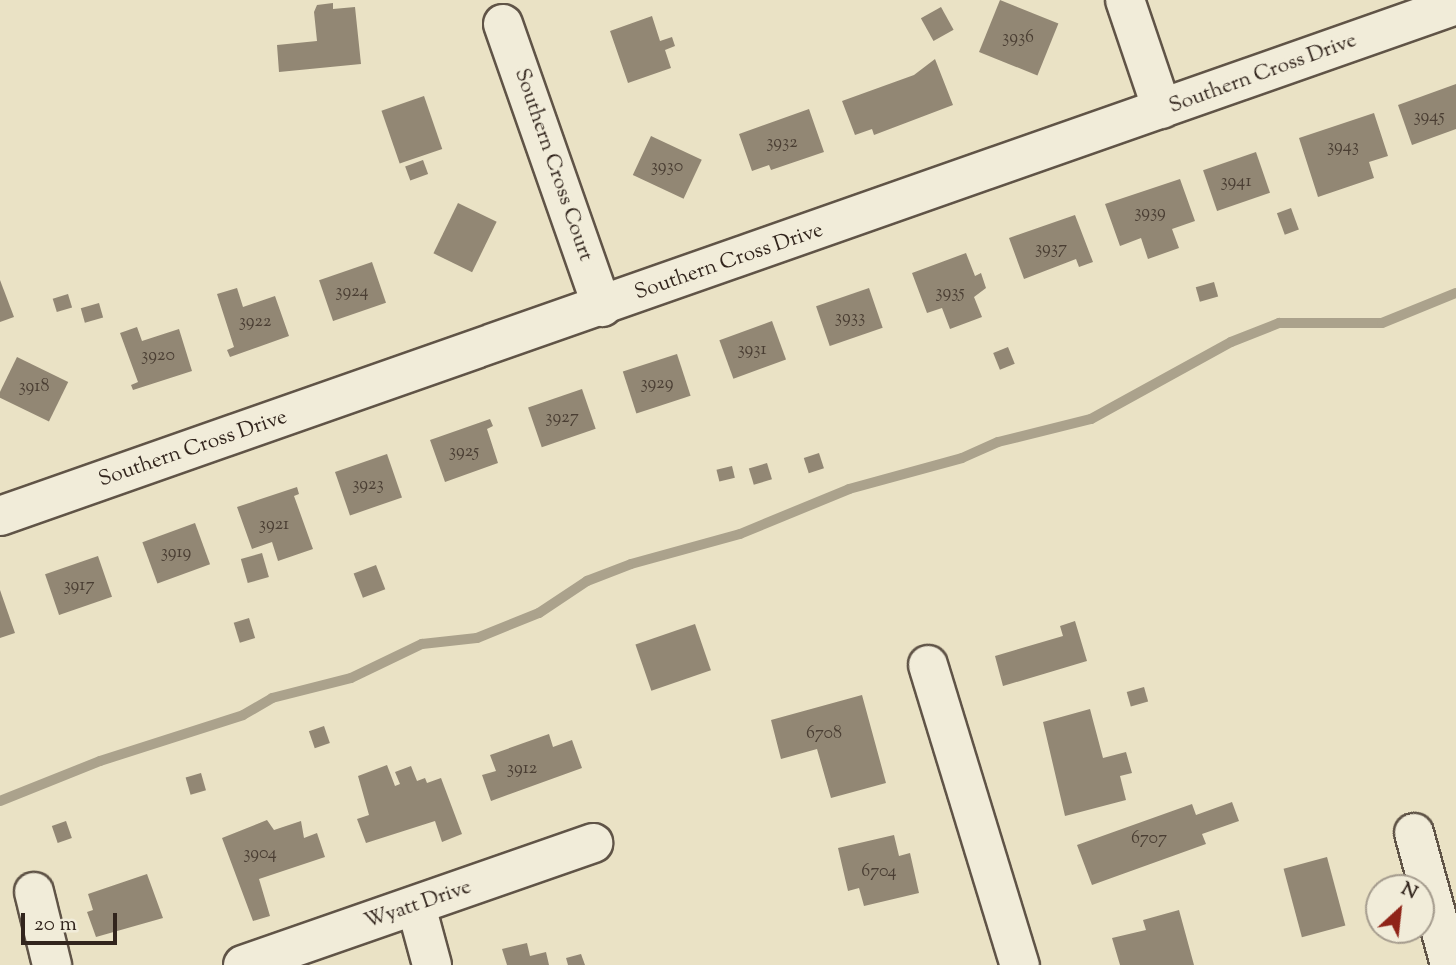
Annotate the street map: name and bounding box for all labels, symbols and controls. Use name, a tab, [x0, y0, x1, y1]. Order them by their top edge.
house number: 3936	[1002, 27, 1034, 49]
street label: Southern Cross Drive	[1166, 28, 1360, 120]
street label: Southern Cross Court	[508, 65, 598, 265]
house number: 3945	[1413, 106, 1445, 128]
house number: 3932	[766, 132, 798, 154]
house number: 3943	[1327, 136, 1359, 158]
house number: 3930	[651, 156, 683, 178]
house number: 3941	[1220, 171, 1252, 193]
house number: 3939	[1134, 202, 1166, 224]
street label: Southern Cross Drive	[632, 218, 826, 306]
house number: 3937	[1035, 238, 1067, 260]
house number: 3924	[335, 281, 369, 303]
house number: 3935	[935, 282, 965, 304]
house number: 3933	[835, 307, 865, 329]
house number: 3922	[239, 311, 271, 333]
house number: 3931	[737, 339, 767, 361]
house number: 3920	[141, 345, 175, 367]
house number: 3929	[640, 373, 674, 395]
house number: 3918	[19, 376, 49, 398]
street label: Southern Cross Drive	[96, 405, 290, 493]
house number: 3927	[545, 407, 579, 429]
house number: 3925	[449, 441, 479, 463]
house number: 3923	[352, 474, 384, 496]
house number: 3921	[259, 514, 289, 536]
house number: 3919	[161, 542, 191, 564]
house number: 3917	[64, 575, 94, 597]
house number: 6708	[806, 723, 842, 745]
house number: 3912	[507, 758, 537, 780]
house number: 6707	[1131, 828, 1167, 850]
house number: 3904	[243, 843, 277, 865]
house number: 6704	[861, 861, 897, 883]
north arrow	[1365, 874, 1435, 944]
street label: Wyatt Drive	[361, 875, 475, 935]
text: N	[1396, 876, 1422, 907]
scale bar	[24, 898, 121, 942]
text: 20 m	[34, 910, 77, 940]

